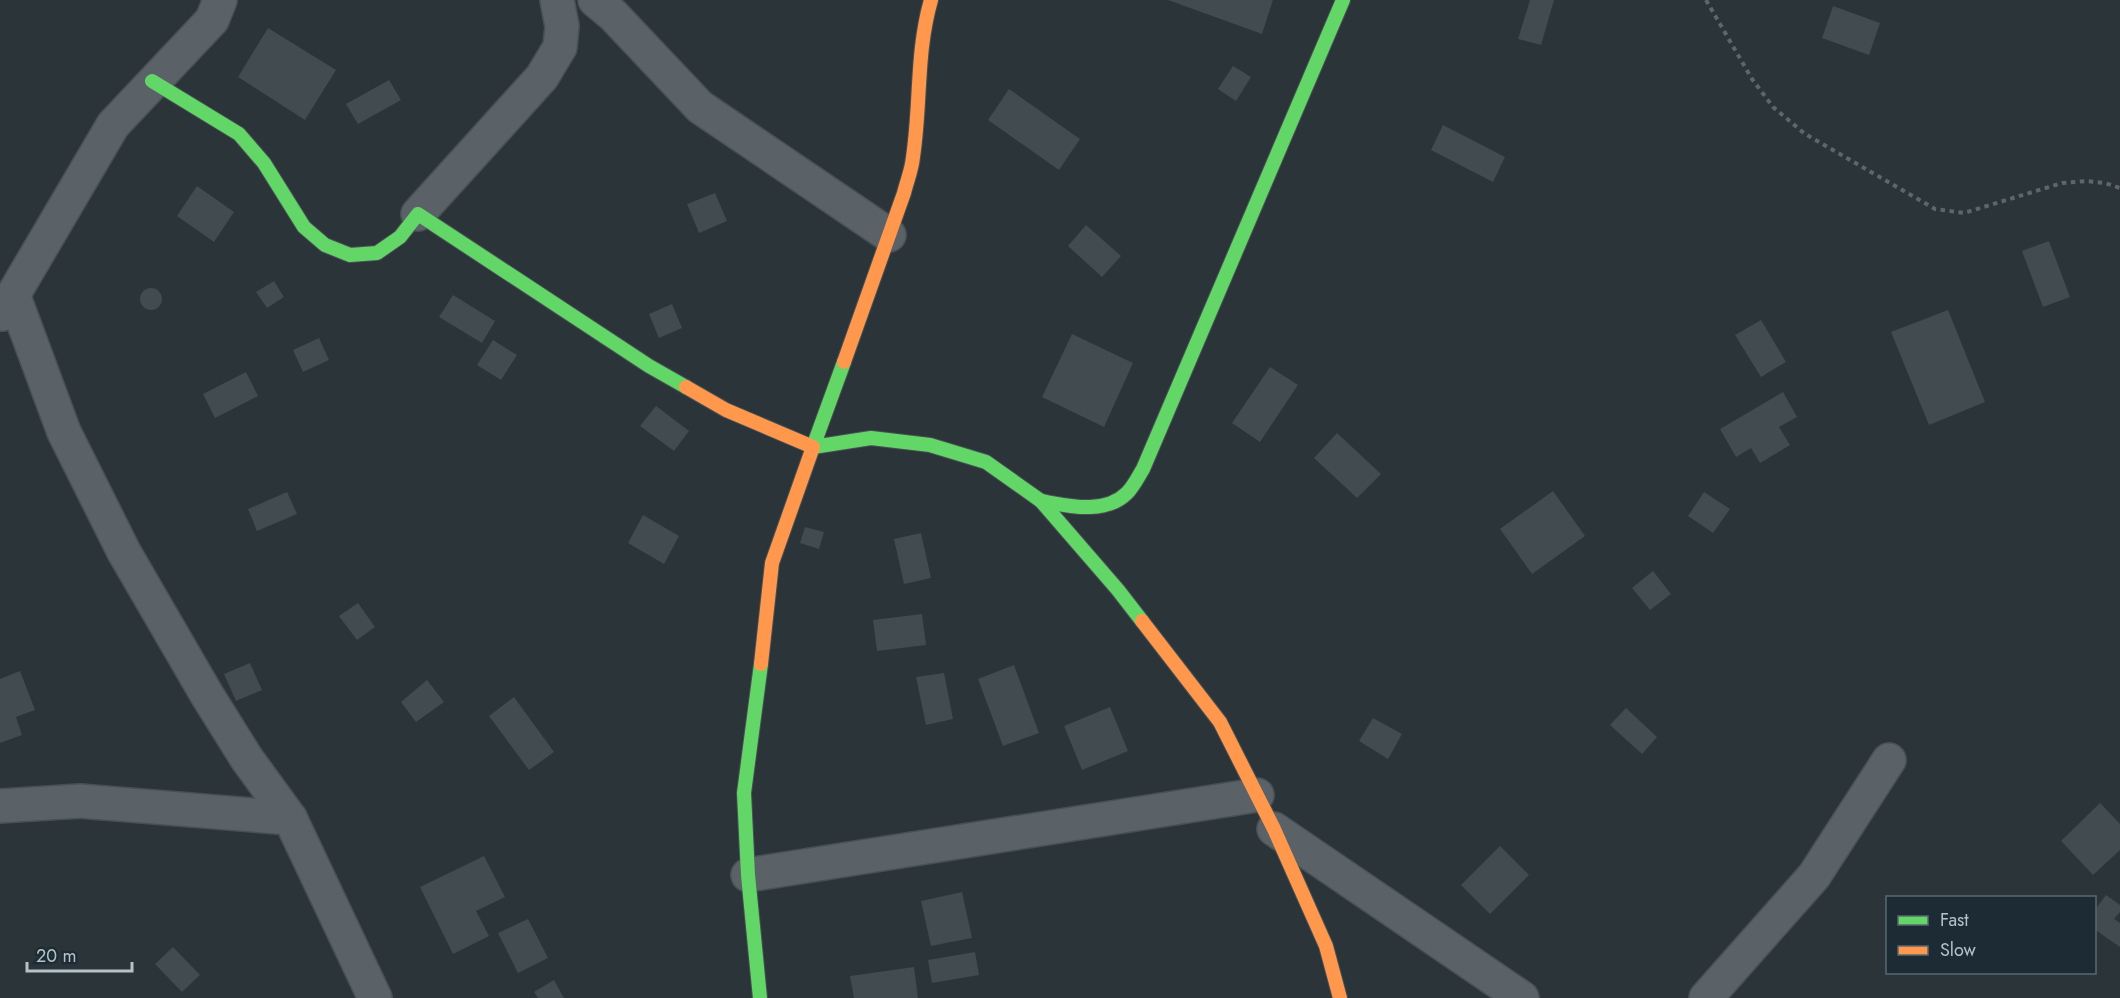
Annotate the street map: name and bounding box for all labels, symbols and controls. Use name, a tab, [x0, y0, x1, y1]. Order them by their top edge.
legend	[1886, 896, 2096, 974]
text: Fast	[1940, 907, 1969, 933]
scale bar	[27, 935, 132, 973]
text: Slow	[1940, 937, 1977, 963]
text: 20 m	[36, 943, 76, 969]

